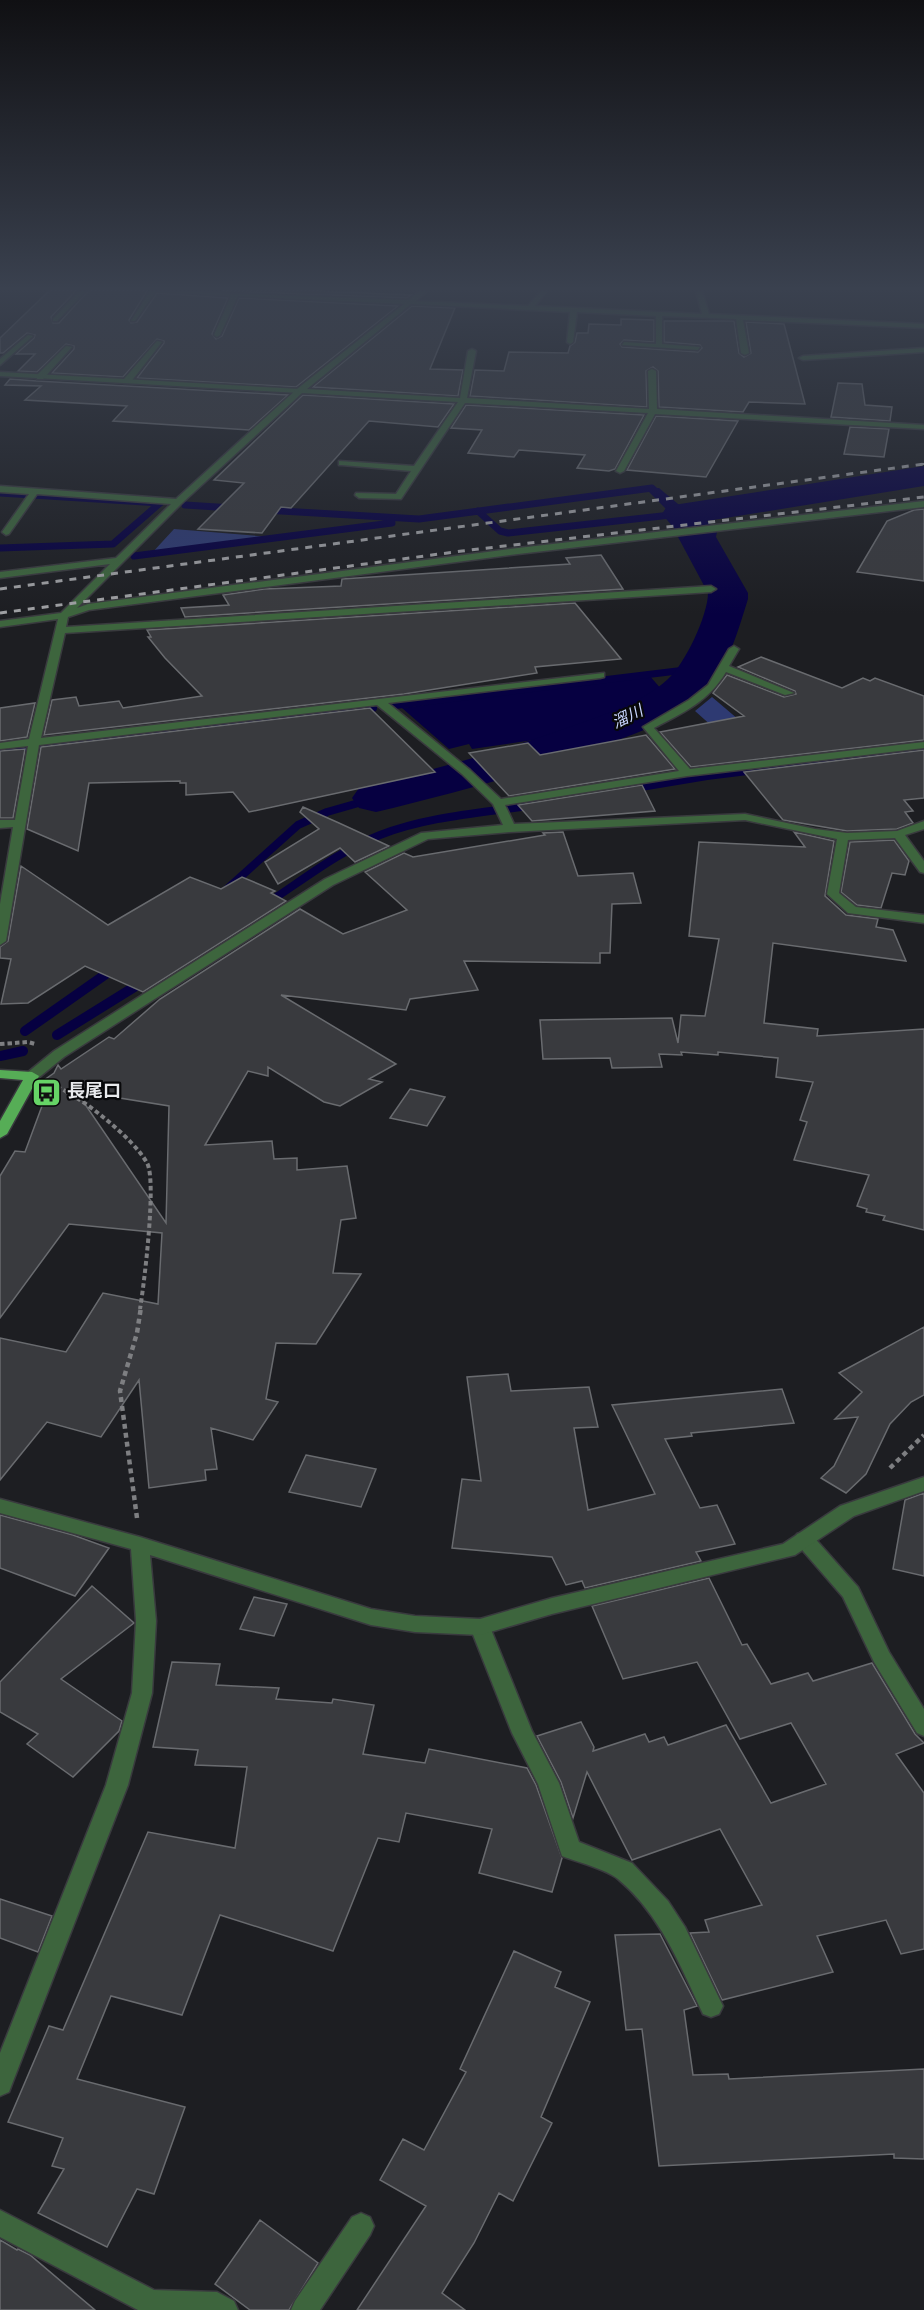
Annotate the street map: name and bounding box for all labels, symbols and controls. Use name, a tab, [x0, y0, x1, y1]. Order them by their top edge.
water label: 溜川	[609, 701, 649, 734]
bus stop icon: 長尾口	[30, 1076, 62, 1108]
place label: 長尾口	[67, 1081, 121, 1104]

